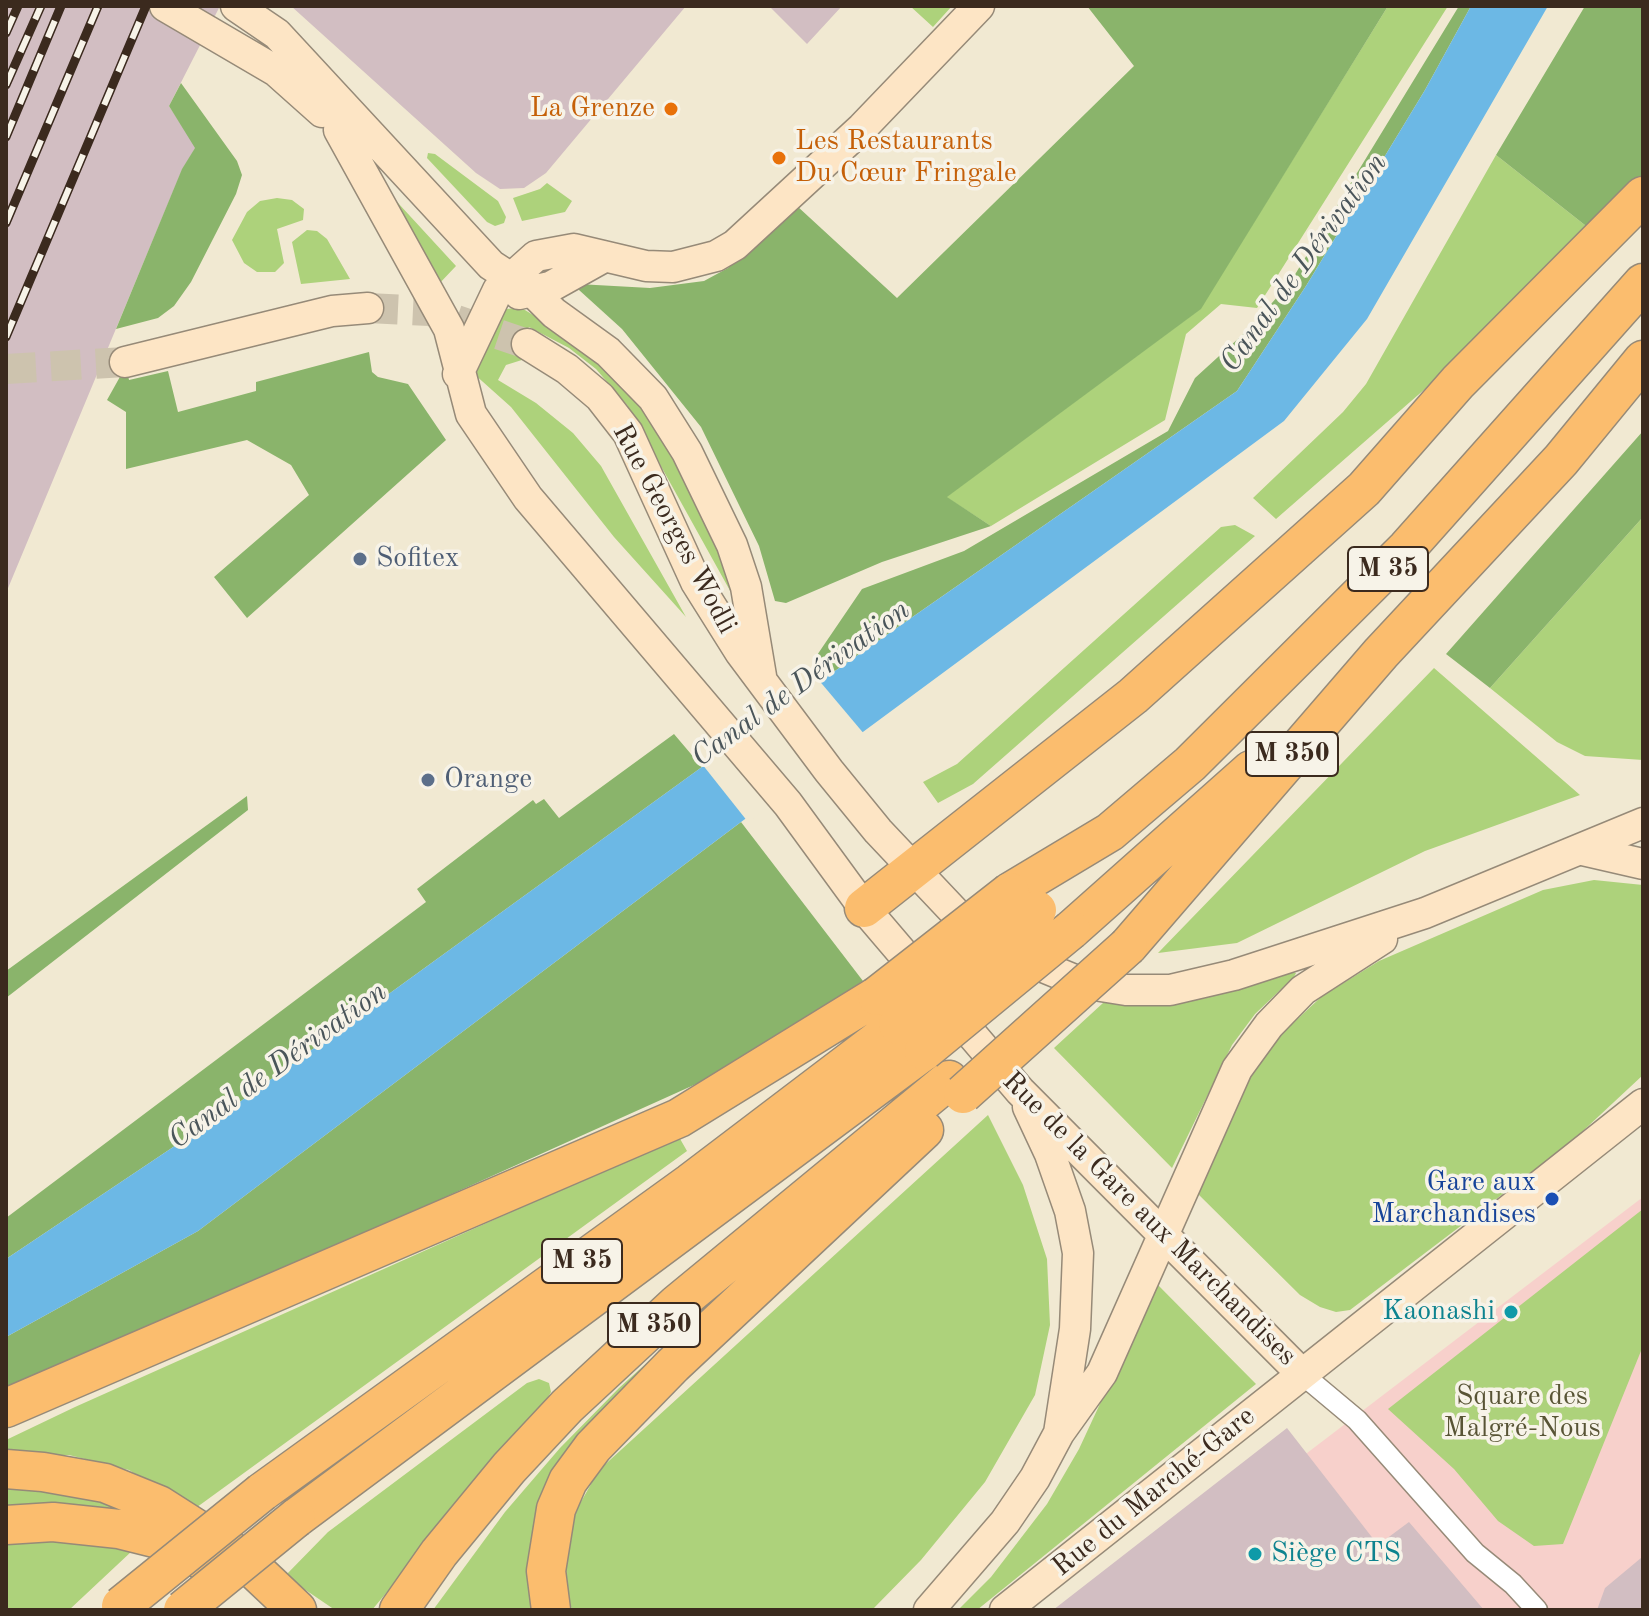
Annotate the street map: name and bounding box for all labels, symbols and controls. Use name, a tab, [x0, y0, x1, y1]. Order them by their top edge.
place label: La Grenze	[530, 92, 655, 126]
marker: La Grenze	[662, 100, 680, 118]
place label: Les Restaurants Du Cœur Fringale	[795, 125, 1017, 191]
water label: Canal de Dérivation	[1213, 147, 1395, 379]
marker: Les Restaurants Du Cœur Fringale	[770, 149, 788, 167]
street label: Rue Georges Wodli	[604, 418, 744, 640]
place label: Sofitex	[376, 542, 459, 576]
road number: M 35	[1348, 547, 1428, 591]
marker: Sofitex	[351, 550, 369, 568]
water label: Canal de Dérivation	[685, 593, 917, 775]
road number: M 350	[1246, 732, 1338, 776]
place label: Orange	[444, 763, 532, 797]
marker: Orange	[419, 771, 437, 789]
water label: Canal de Dérivation	[162, 975, 394, 1157]
street label: Rue de la Gare aux Marchandises	[995, 1065, 1303, 1373]
place label: Gare aux Marchandises	[1371, 1166, 1536, 1232]
marker: Gare aux Marchandises	[1543, 1190, 1561, 1208]
road number: M 35	[542, 1239, 622, 1283]
place label: Kaonashi	[1382, 1295, 1495, 1329]
road number: M 350	[608, 1303, 700, 1347]
marker: Kaonashi	[1502, 1303, 1520, 1321]
park label: Square des Malgré-Nous	[1443, 1380, 1601, 1446]
street label: Rue du Marché-Gare	[1046, 1400, 1262, 1584]
place label: Siège CTS	[1271, 1537, 1401, 1571]
marker: Siège CTS	[1246, 1545, 1264, 1563]

